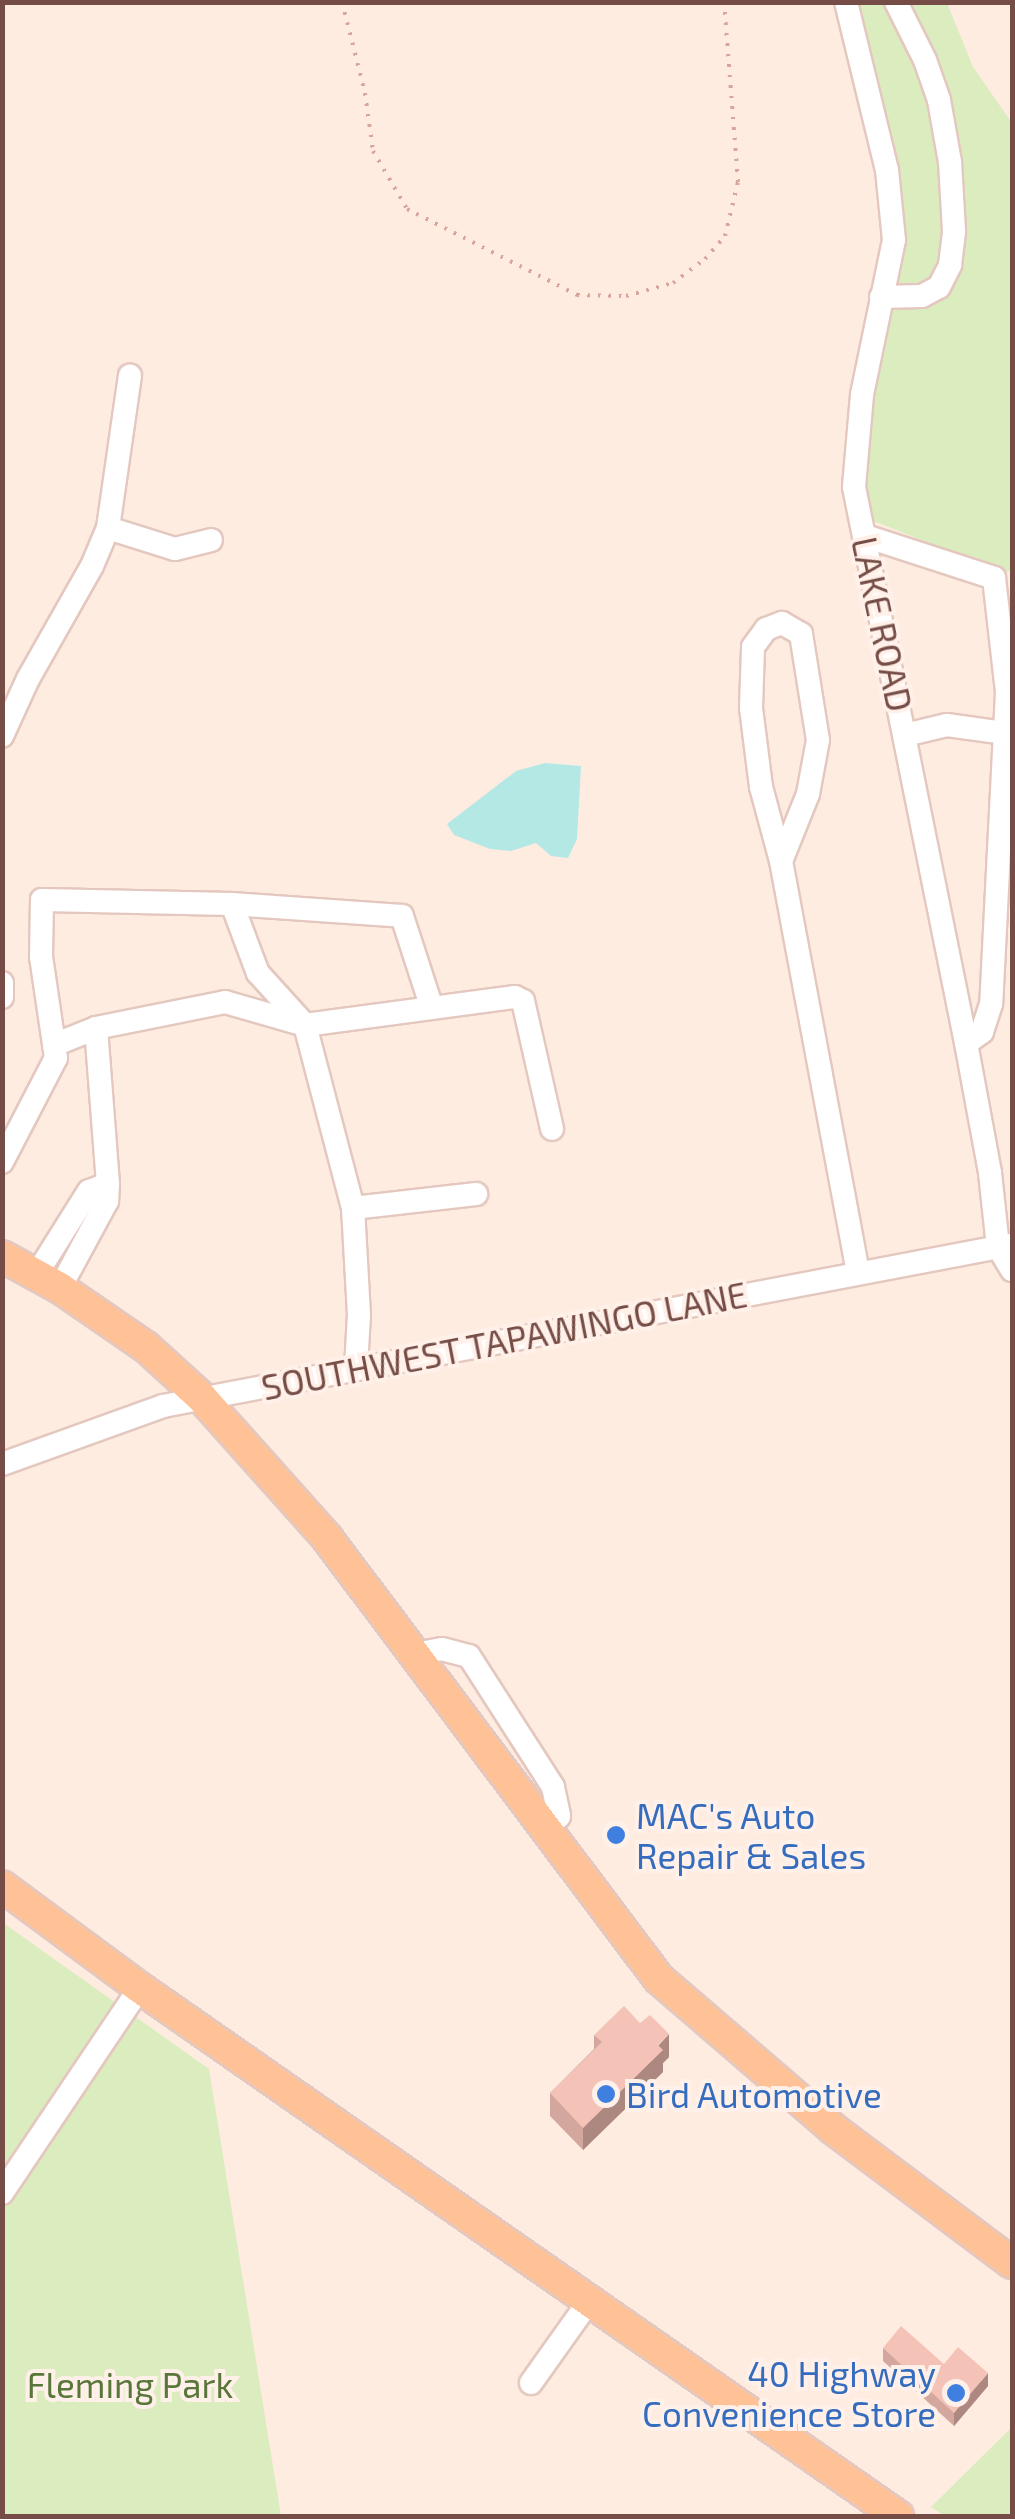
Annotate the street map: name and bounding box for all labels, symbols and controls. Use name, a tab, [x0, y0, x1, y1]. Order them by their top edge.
street label: LAKE ROAD	[844, 533, 922, 715]
street label: SOUTHWEST TAPAWINGO LANE	[257, 1272, 751, 1408]
place label: MAC's Auto Repair & Sales	[636, 1794, 867, 1876]
marker: MAC's Auto Repair & Sales	[605, 1824, 627, 1846]
place label: Bird Automotive	[626, 2073, 883, 2115]
marker: Bird Automotive	[595, 2083, 617, 2105]
place label: 40 Highway Convenience Store	[642, 2352, 936, 2434]
park label: Fleming Park	[27, 2363, 233, 2405]
marker: 40 Highway Convenience Store	[945, 2382, 967, 2404]

